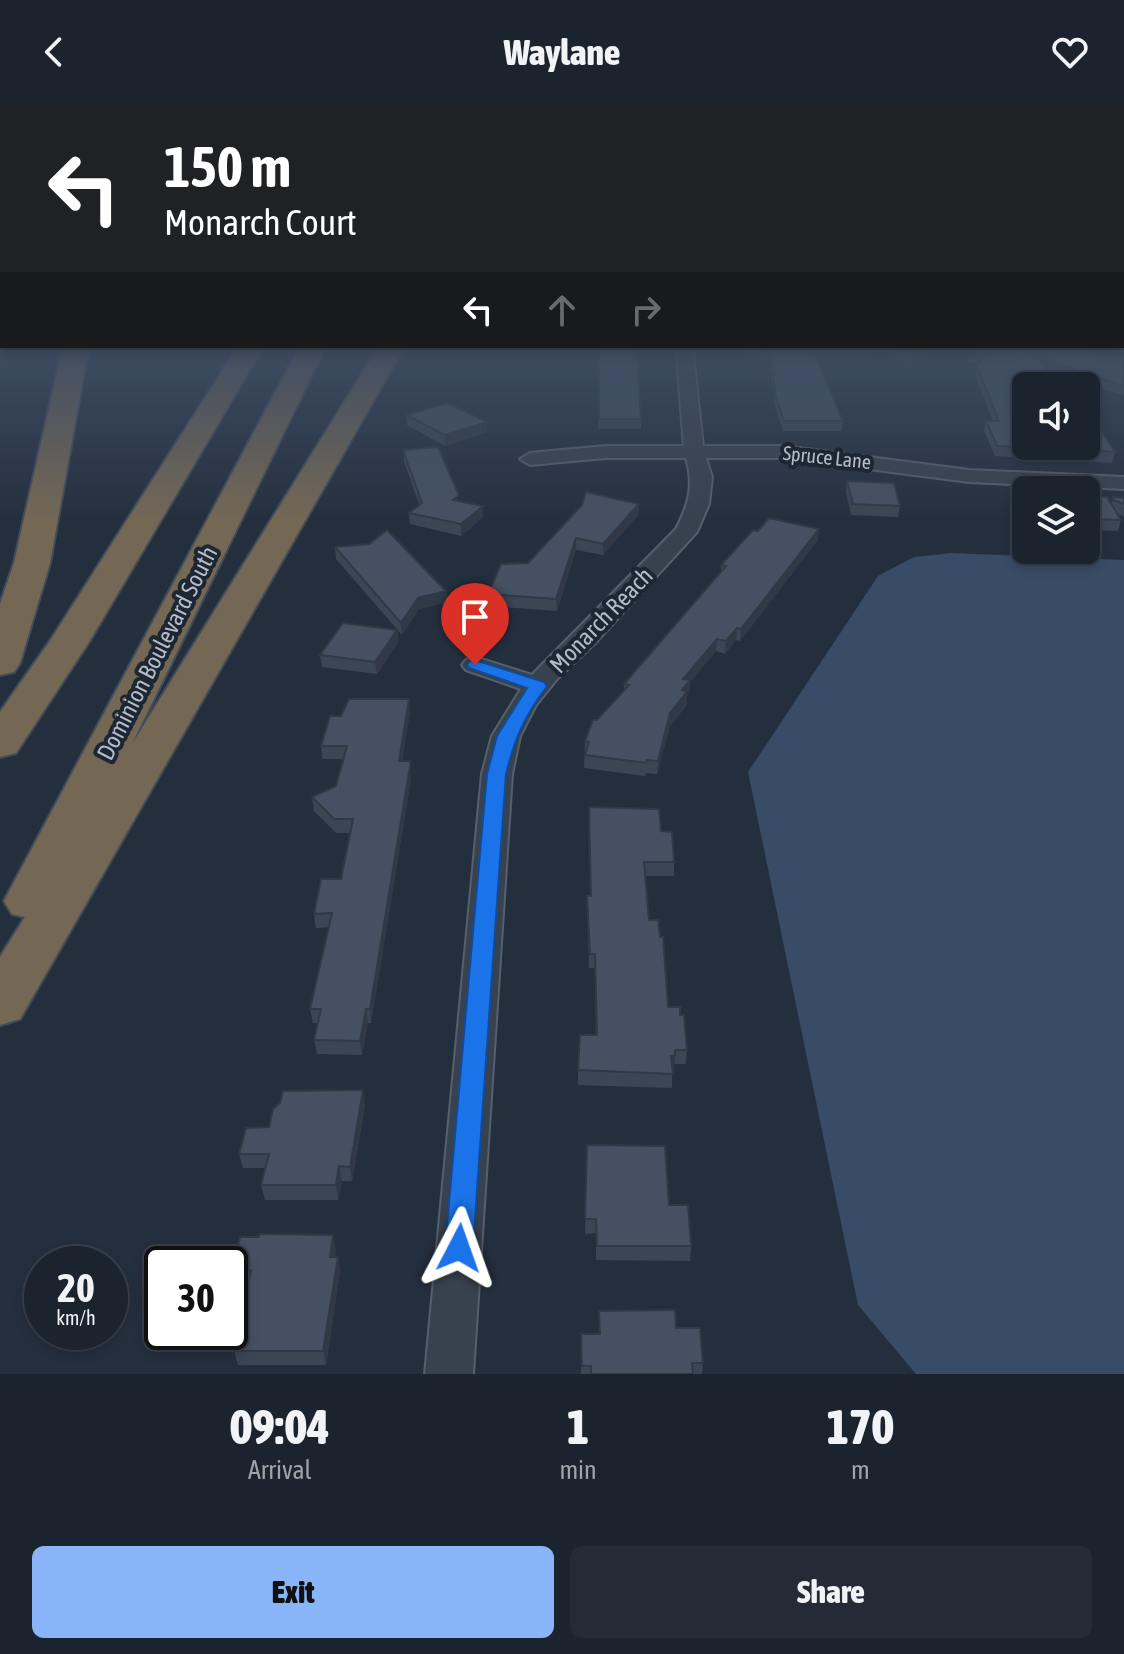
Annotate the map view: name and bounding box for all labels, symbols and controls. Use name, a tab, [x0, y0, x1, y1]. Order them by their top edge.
icon: back	[32, 30, 76, 74]
icon: heart	[1048, 30, 1092, 74]
text: Waylane	[504, 31, 620, 73]
text: 150 m	[164, 135, 291, 199]
icon: left	[32, 136, 136, 240]
text: Monarch Court	[164, 201, 357, 243]
icon: left	[456, 288, 500, 332]
icon: ahead	[540, 288, 584, 332]
icon: right	[624, 288, 668, 332]
map controls	[1012, 372, 1100, 564]
button: sound	[1012, 372, 1100, 460]
street label: Spruce Lane	[782, 441, 872, 473]
button: layers	[1012, 476, 1100, 564]
street label: Dominion Boulevard South	[91, 542, 223, 764]
street label: Monarch Reach	[544, 562, 658, 678]
pin	[441, 583, 509, 665]
icon: arrive	[453, 595, 497, 639]
position arrow	[417, 1206, 501, 1290]
speed limit sign: 30	[144, 1246, 248, 1350]
text: 20	[57, 1265, 95, 1310]
text: km/h	[56, 1306, 96, 1329]
text: 09:04	[230, 1399, 330, 1454]
text: 1	[567, 1399, 589, 1454]
text: 170	[827, 1399, 894, 1454]
text: Arrival	[248, 1455, 311, 1485]
text: min	[559, 1455, 597, 1485]
text: m	[851, 1455, 870, 1485]
button: Exit	[32, 1546, 554, 1638]
button: Share	[570, 1546, 1092, 1638]

